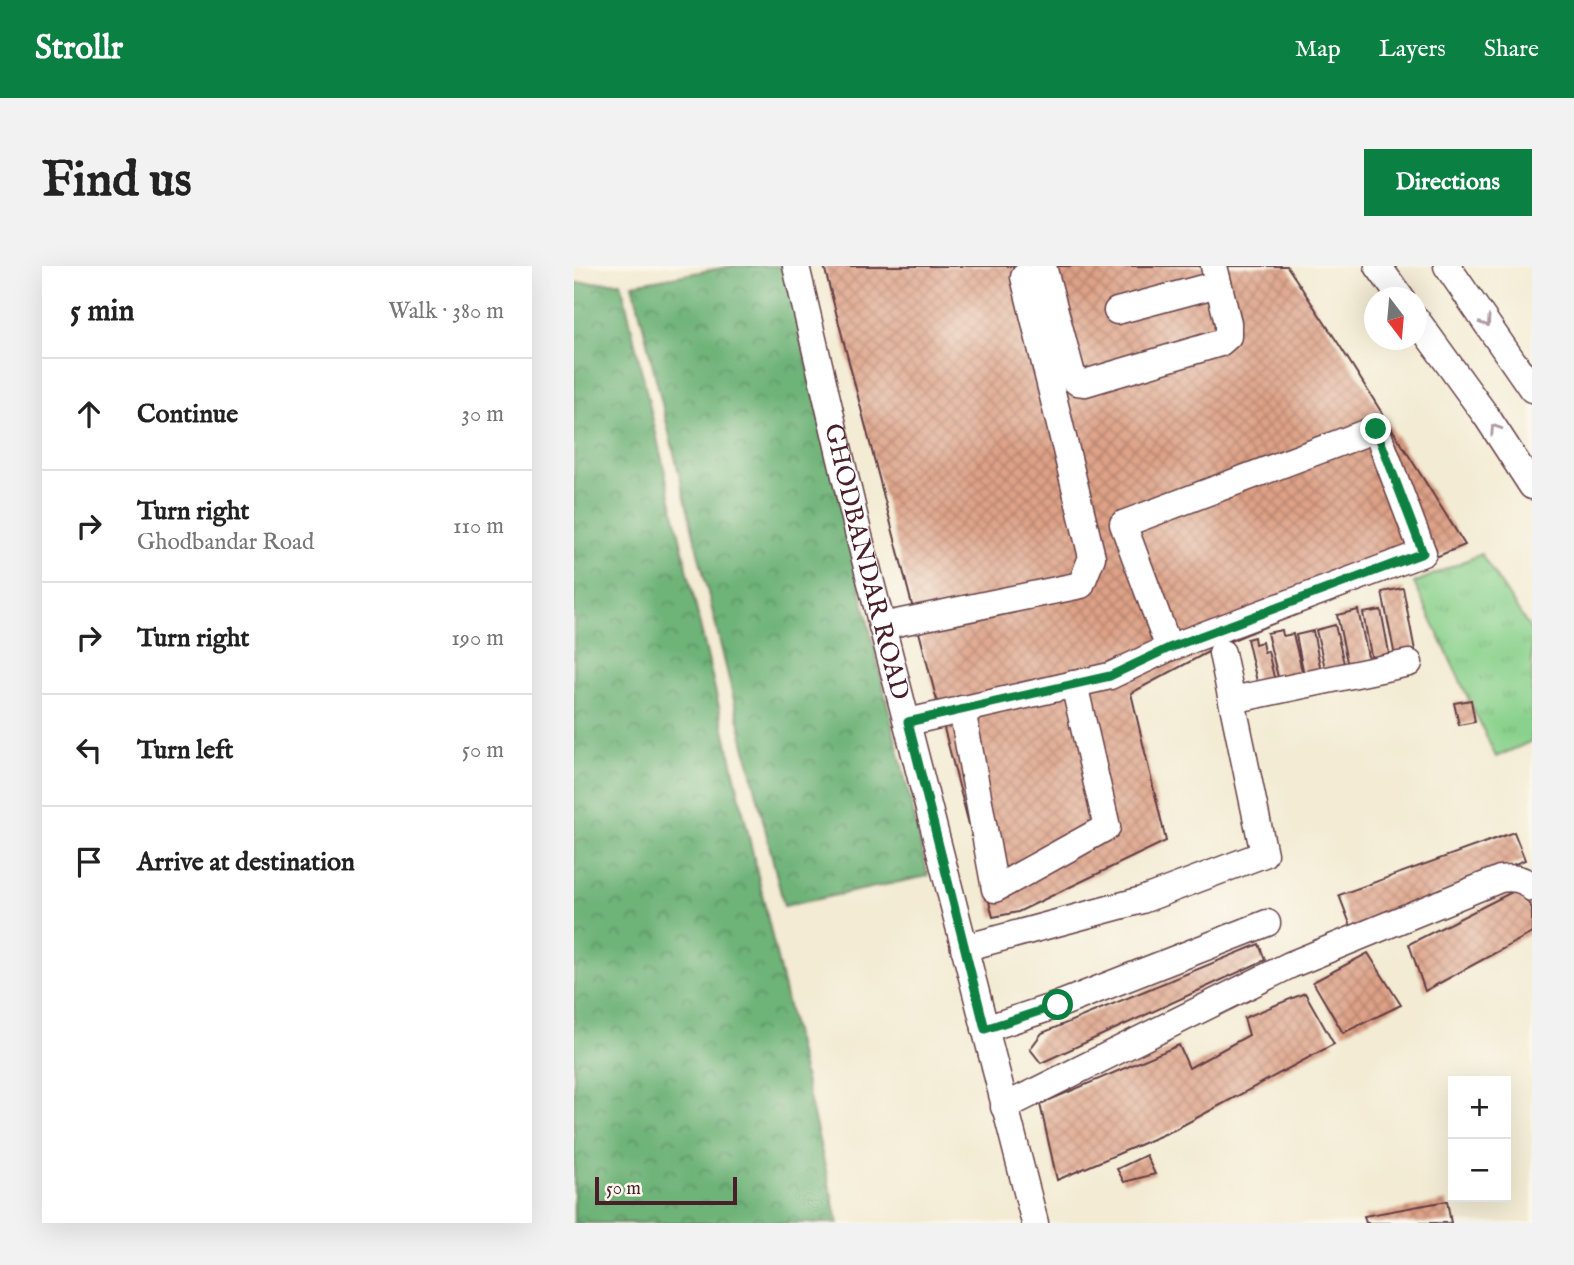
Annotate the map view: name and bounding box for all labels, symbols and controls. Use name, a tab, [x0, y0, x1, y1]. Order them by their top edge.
text: Strollr	[35, 28, 123, 70]
text: Map	[1295, 34, 1341, 65]
text: Layers	[1379, 34, 1446, 65]
text: Share	[1484, 34, 1539, 65]
button: Directions	[1364, 149, 1532, 216]
text: Find us	[42, 151, 192, 213]
north arrow	[1364, 287, 1427, 350]
text: 5 min	[70, 293, 135, 331]
text: Walk · 380 m	[388, 297, 504, 326]
one-way arrow	[1478, 314, 1490, 327]
icon: ahead	[70, 395, 108, 433]
text: Continue	[137, 398, 238, 431]
text: 30 m	[461, 400, 504, 429]
route end	[1360, 413, 1391, 444]
street label: GHODBANDAR ROAD	[817, 420, 917, 703]
one-way arrow	[1490, 424, 1503, 437]
text: Turn right	[137, 495, 250, 528]
icon: right	[70, 507, 108, 545]
text: 110 m	[453, 512, 504, 541]
text: Ghodbandar Road	[137, 528, 314, 557]
icon: right	[70, 619, 108, 657]
text: Turn right	[137, 622, 250, 655]
text: 190 m	[451, 624, 504, 653]
icon: left	[70, 731, 108, 769]
text: Turn left	[137, 734, 234, 767]
text: 50 m	[462, 736, 504, 765]
icon: arrive	[70, 843, 108, 881]
text: Arrive at destination	[137, 846, 355, 879]
route start	[1042, 989, 1073, 1020]
map controls	[1448, 1076, 1511, 1202]
button: +	[1448, 1076, 1511, 1139]
button: −	[1448, 1139, 1511, 1202]
scale bar	[595, 1174, 737, 1206]
text: 50 m	[606, 1177, 641, 1201]

